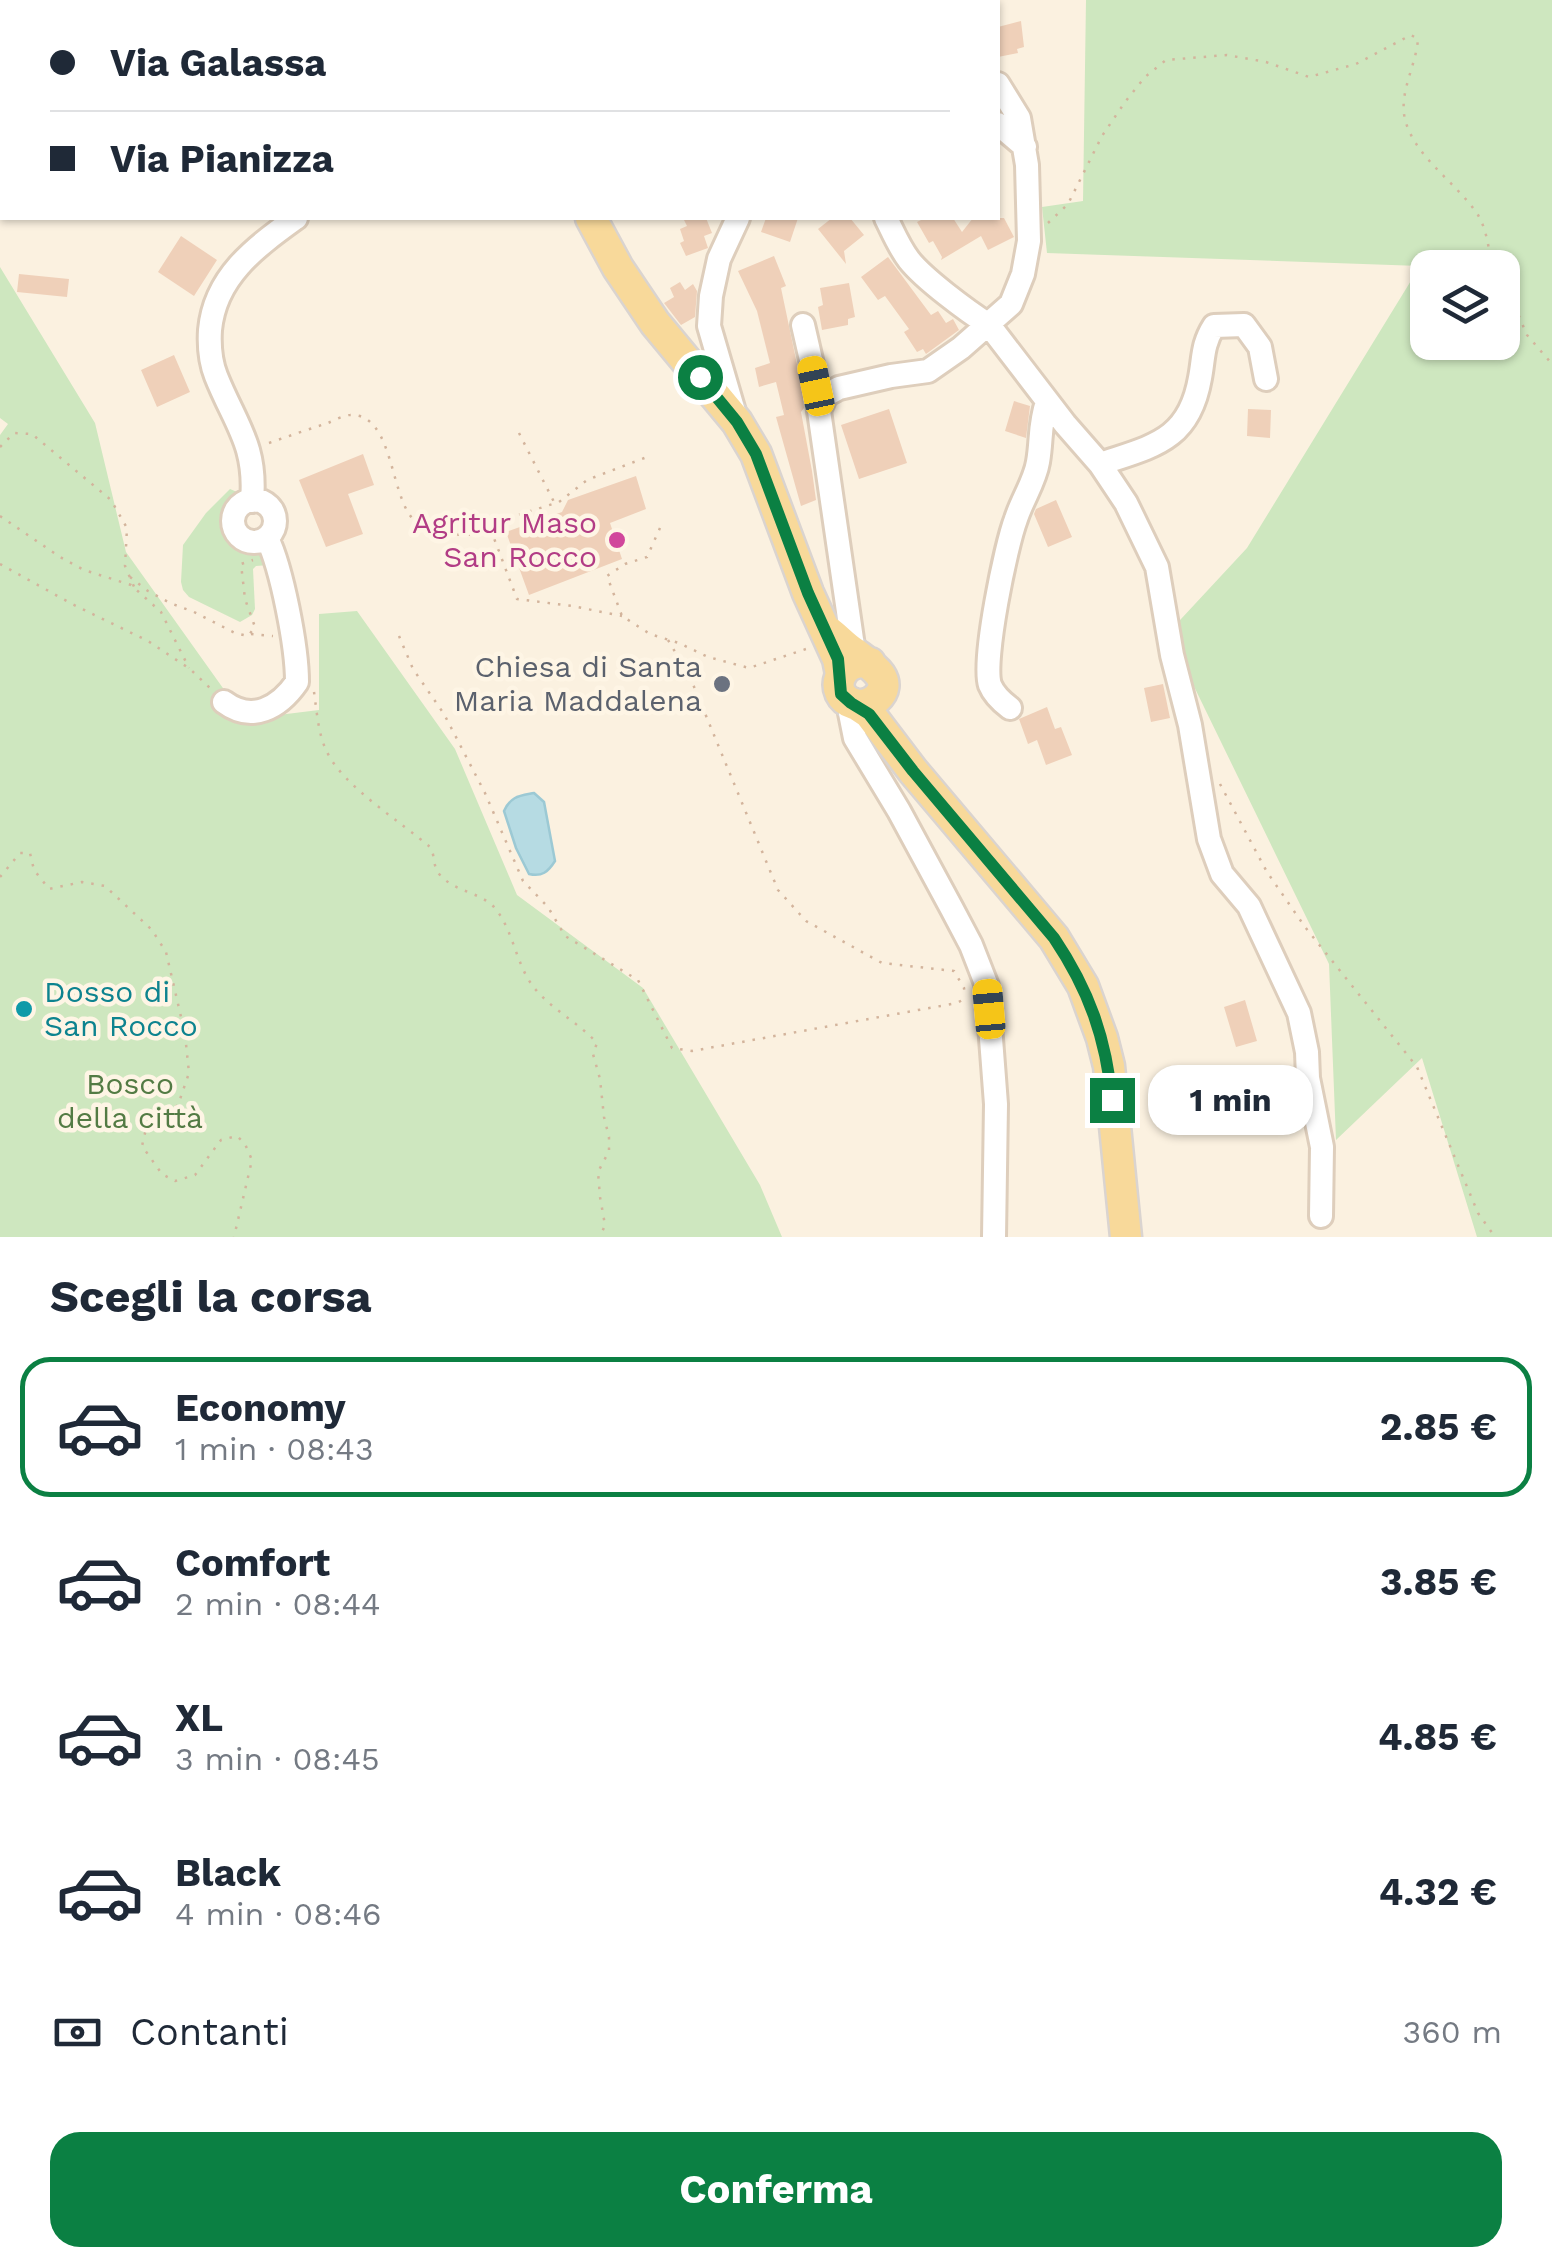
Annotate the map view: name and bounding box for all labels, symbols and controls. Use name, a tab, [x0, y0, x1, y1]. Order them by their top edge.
text: Via Galassa	[110, 41, 326, 85]
text: Via Pianizza	[110, 137, 334, 181]
map controls	[1410, 250, 1520, 360]
button: layers	[1410, 250, 1520, 360]
car	[795, 354, 837, 418]
route start	[678, 355, 723, 400]
place label: Agritur Maso San Rocco	[412, 505, 597, 574]
marker: Agritur Maso San Rocco	[606, 529, 628, 551]
place label: Chiesa di Santa Maria Maddalena	[454, 649, 702, 718]
marker: Chiesa di Santa Maria Maddalena	[711, 673, 733, 695]
place label: Dosso di San Rocco	[44, 974, 198, 1043]
car	[971, 978, 1007, 1040]
marker: Dosso di San Rocco	[13, 998, 35, 1020]
callout: 1 min	[1147, 1065, 1312, 1135]
park label: Bosco della città	[57, 1066, 203, 1135]
route end	[1090, 1078, 1135, 1123]
text: 1 min	[1189, 1081, 1272, 1119]
text: Scegli la corsa	[50, 1270, 372, 1323]
icon: car	[55, 1382, 145, 1472]
text: Economy	[175, 1386, 346, 1430]
text: 2.85 €	[1380, 1405, 1497, 1449]
text: 1 min · 08:43	[175, 1430, 374, 1468]
icon: car	[55, 1537, 145, 1627]
text: Comfort	[175, 1541, 330, 1585]
text: 3.85 €	[1380, 1560, 1497, 1604]
text: 2 min · 08:44	[175, 1585, 381, 1623]
icon: car	[55, 1692, 145, 1782]
text: XL	[175, 1696, 223, 1740]
text: 4.85 €	[1378, 1715, 1497, 1759]
text: 3 min · 08:45	[175, 1740, 380, 1778]
icon: car	[55, 1847, 145, 1937]
text: Black	[175, 1851, 281, 1895]
text: 4.32 €	[1379, 1870, 1497, 1914]
text: 4 min · 08:46	[175, 1895, 381, 1933]
icon: cash	[50, 2005, 105, 2060]
text: Contanti	[130, 2010, 289, 2054]
text: 360 m	[1403, 2013, 1502, 2051]
button: Conferma	[50, 2132, 1502, 2247]

